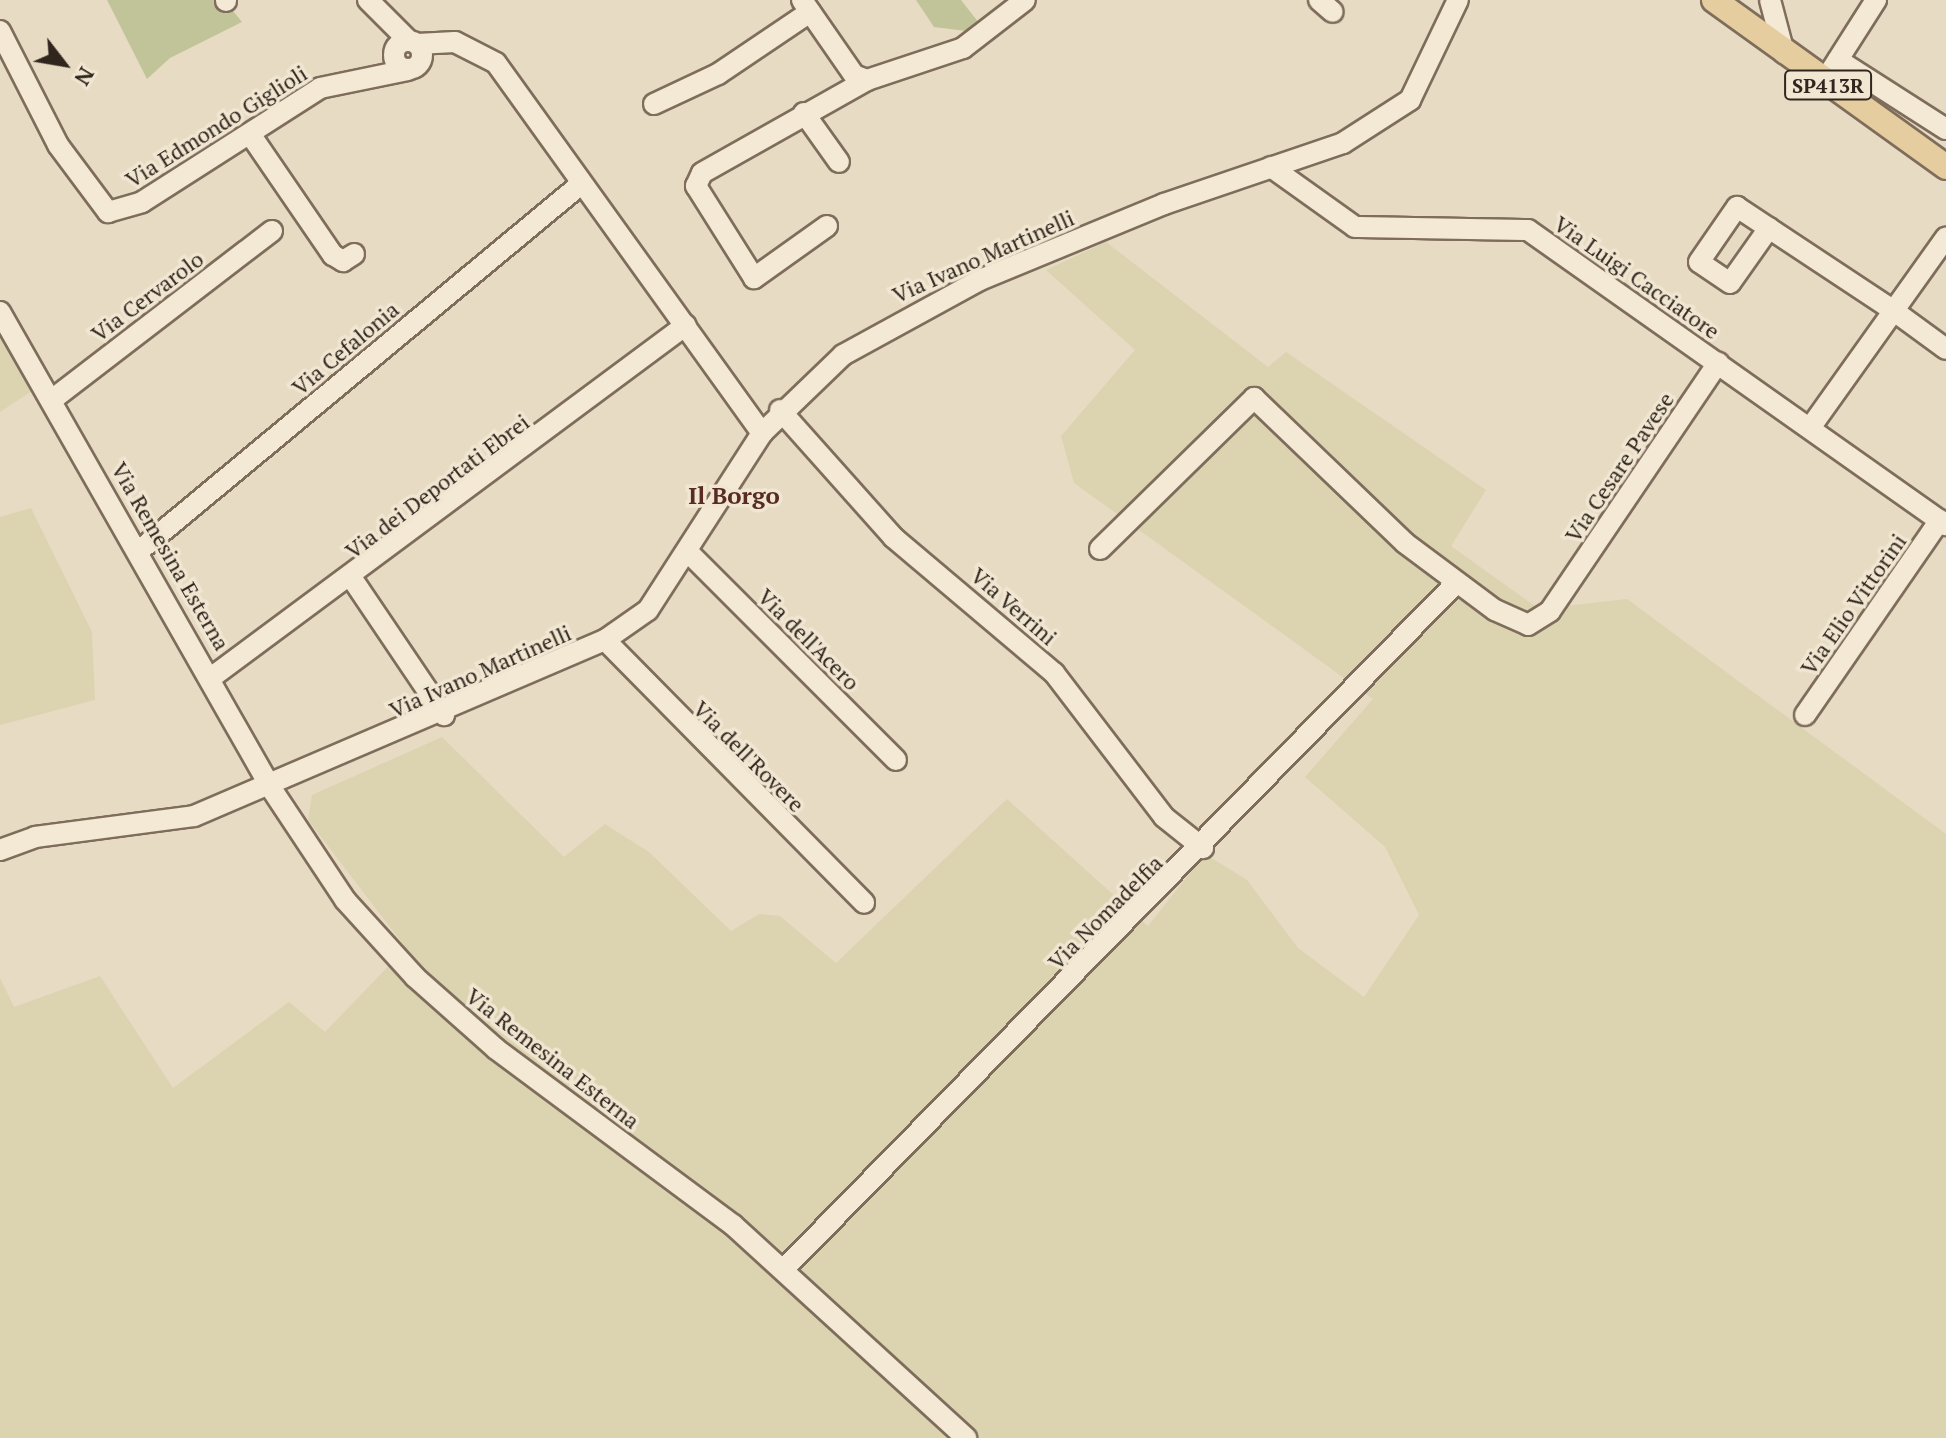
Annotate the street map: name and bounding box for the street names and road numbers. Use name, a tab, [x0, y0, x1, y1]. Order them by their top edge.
street label: Via Edmondo Giglioli	[120, 59, 312, 193]
road number: SP413R	[1784, 69, 1872, 101]
street label: Via Ivano Martinelli	[888, 204, 1078, 308]
street label: Via Luigi Cacciatore	[1549, 210, 1725, 344]
street label: Via Cervarolo	[86, 245, 208, 347]
street label: Via Cefalonia	[286, 296, 404, 400]
street label: Via Cesare Pavese	[1559, 387, 1679, 547]
street label: Via dei Deportati Ebrei	[340, 408, 534, 564]
street label: Via Remesina Esterna	[106, 457, 236, 655]
street label: Via Elio Vittorini	[1794, 528, 1912, 680]
street label: Via Verrini	[966, 561, 1062, 651]
street label: Via dell'Acero	[753, 583, 865, 695]
street label: Via Ivano Martinelli	[385, 619, 575, 723]
street label: Via dell'Rovere	[688, 695, 810, 817]
street label: Via Nomadelfia	[1042, 849, 1168, 975]
street label: Via Remesina Esterna	[461, 982, 645, 1134]

